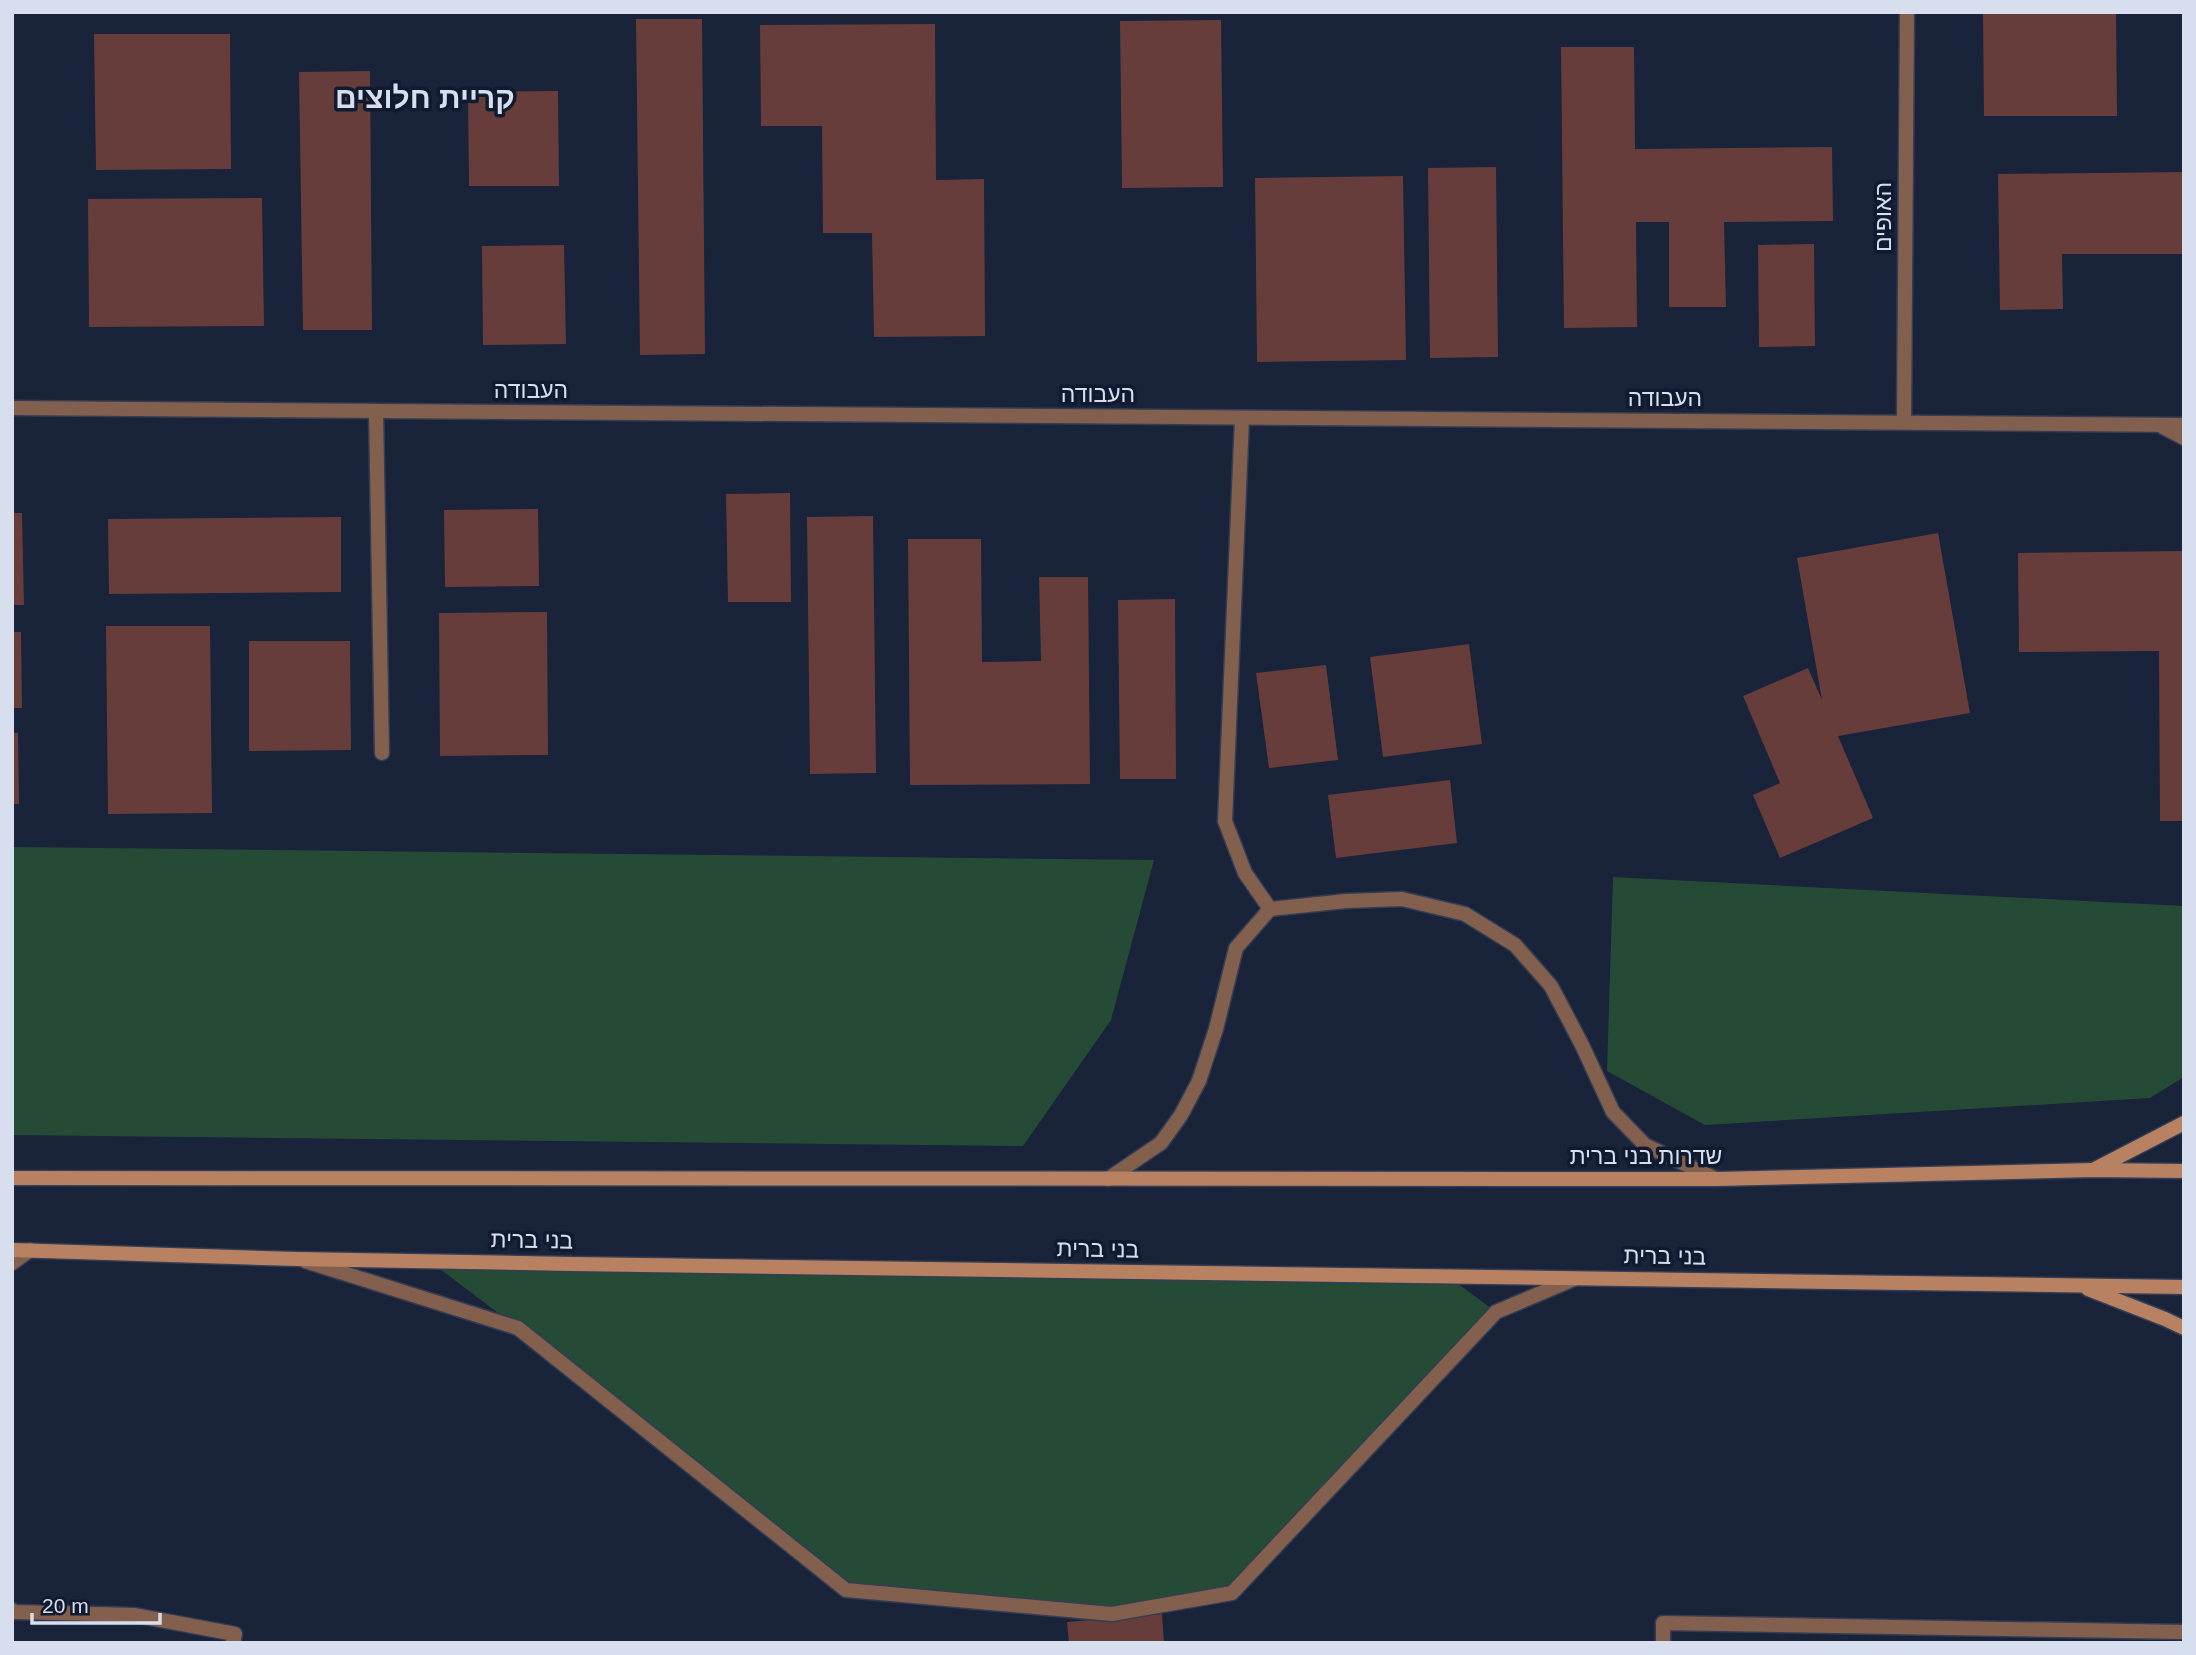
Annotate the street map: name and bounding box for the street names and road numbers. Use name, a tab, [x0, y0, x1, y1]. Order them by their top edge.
street label: האופים	[1870, 182, 1896, 252]
street label: העבודה	[494, 377, 568, 403]
street label: העבודה	[1061, 381, 1135, 407]
street label: העבודה	[1628, 385, 1702, 411]
street label: שדרות בני ברית	[1570, 1143, 1722, 1169]
street label: בני ברית	[491, 1226, 573, 1254]
street label: בני ברית	[1057, 1235, 1139, 1263]
street label: בני ברית	[1624, 1242, 1706, 1270]

